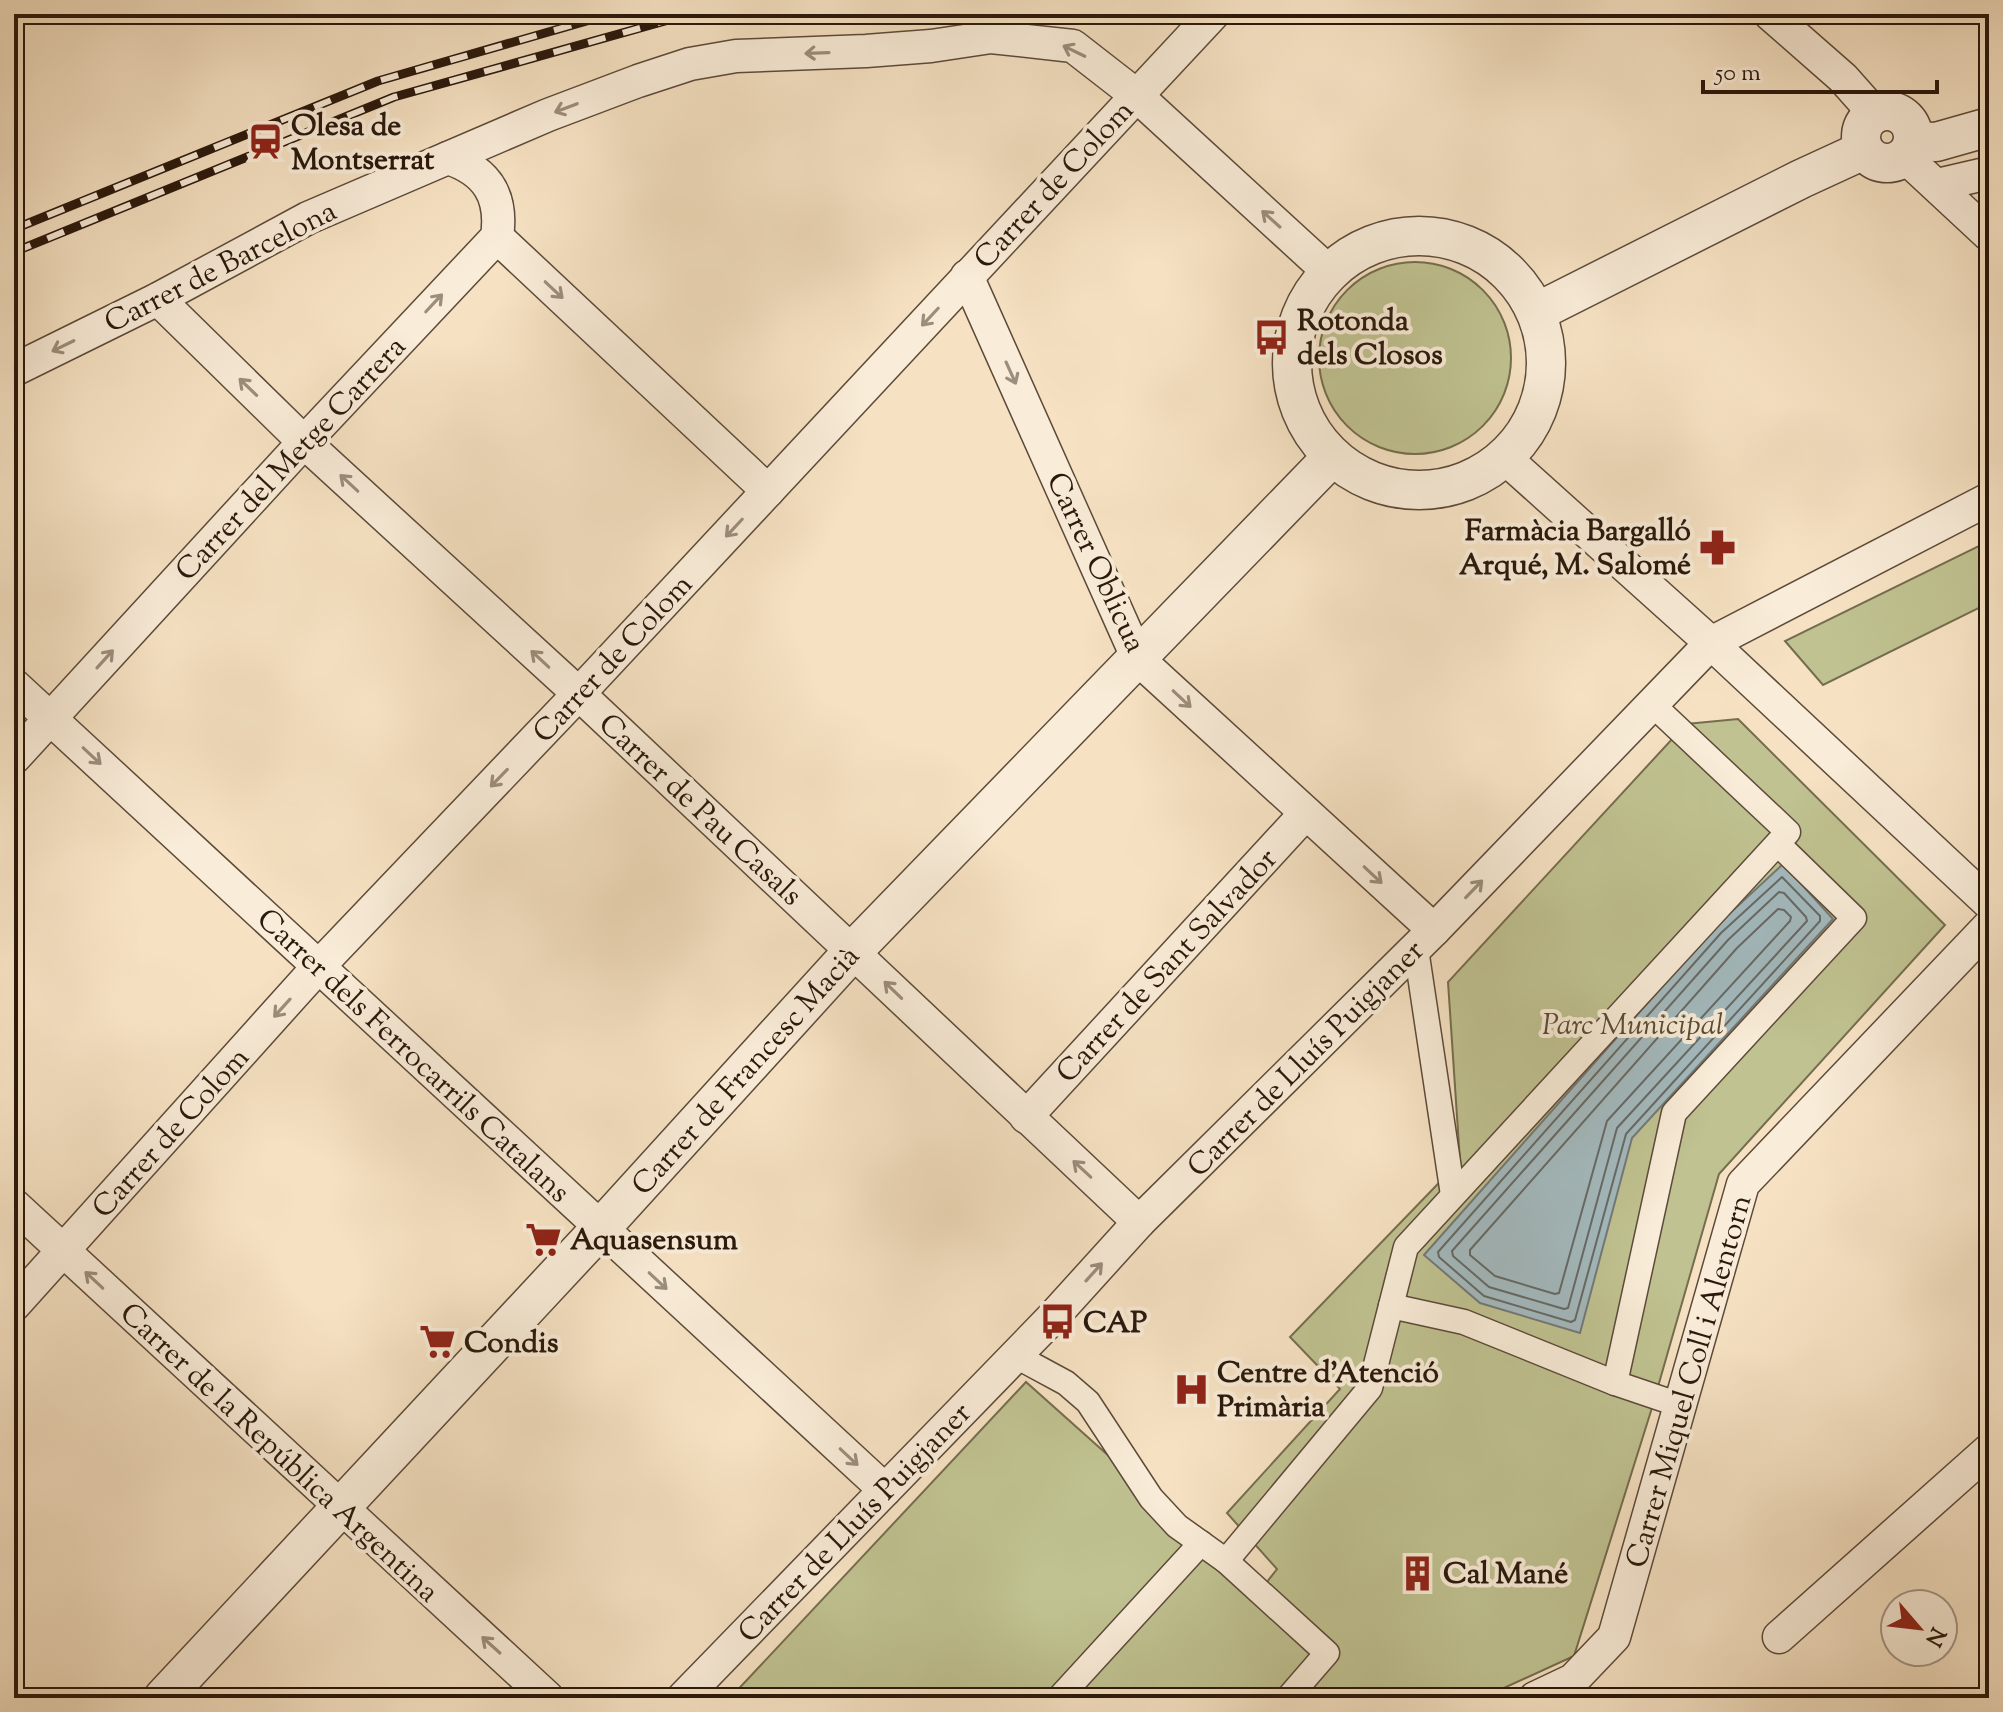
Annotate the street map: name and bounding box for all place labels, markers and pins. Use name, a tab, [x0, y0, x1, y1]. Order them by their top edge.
place label: Olesa de Montserrat	[291, 106, 435, 183]
station icon: Olesa de Montserrat	[246, 123, 284, 161]
place label: Rotonda dels Closos	[1297, 301, 1443, 378]
bus stop icon: Rotonda dels Closos	[1252, 318, 1290, 356]
place label: Farmàcia Bargalló Arqué, M. Salomé	[1459, 511, 1691, 588]
pharmacy icon: Farmàcia Bargalló Arqué, M. Salomé	[1698, 528, 1736, 566]
supermarket icon: Aquasensum	[525, 1220, 563, 1258]
place label: Aquasensum	[570, 1220, 738, 1263]
bus stop icon: CAP	[1038, 1303, 1076, 1341]
place label: CAP	[1083, 1303, 1147, 1346]
supermarket icon: Condis	[419, 1323, 457, 1361]
place label: Condis	[464, 1323, 559, 1366]
place label: Centre d'Atenció Primària	[1217, 1353, 1439, 1430]
hospital icon: Centre d'Atenció Primària	[1172, 1370, 1210, 1408]
building icon: Cal Mané	[1398, 1554, 1436, 1592]
place label: Cal Mané	[1443, 1554, 1568, 1597]

